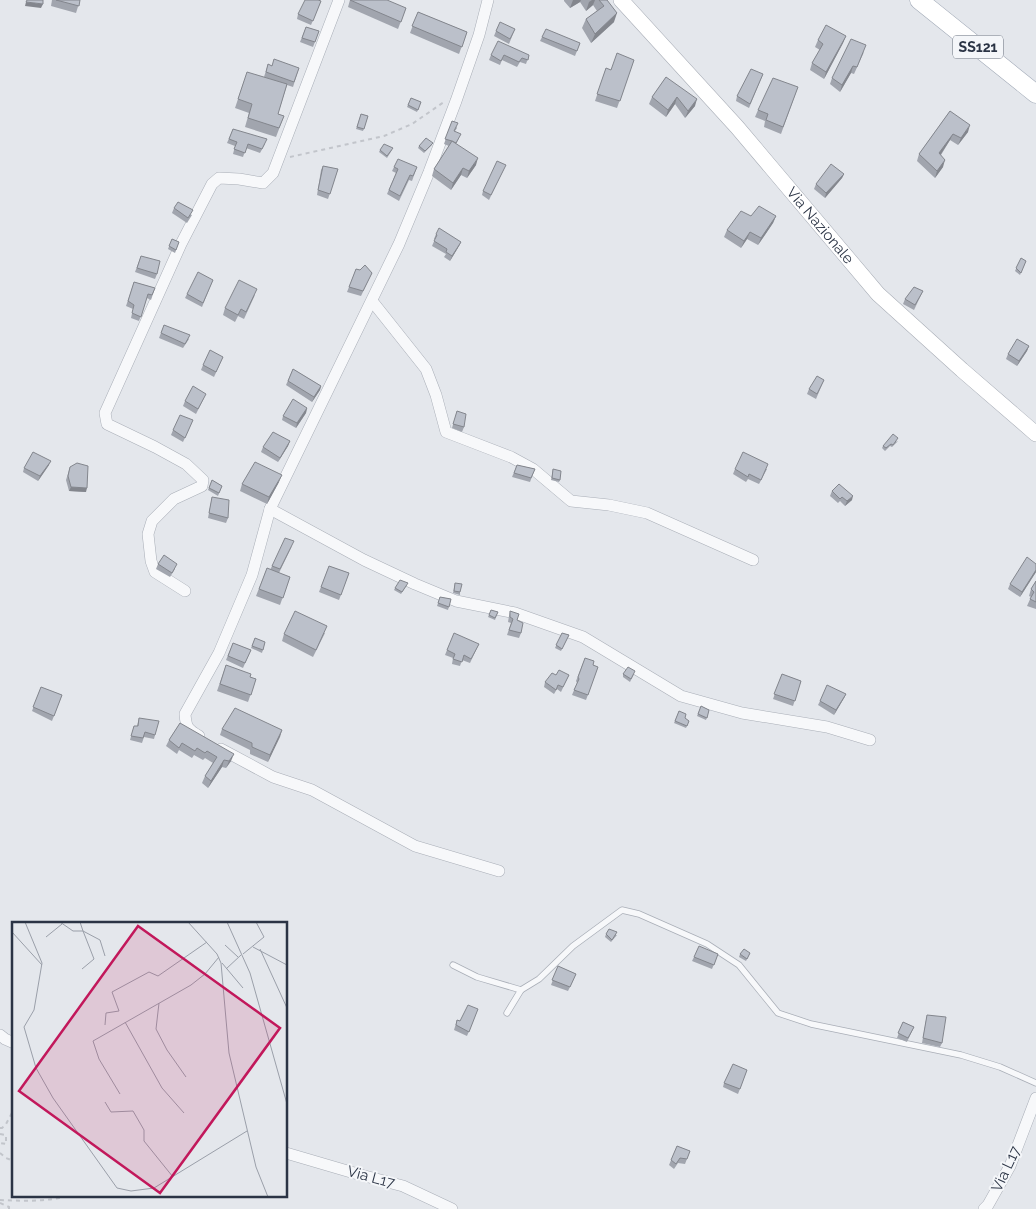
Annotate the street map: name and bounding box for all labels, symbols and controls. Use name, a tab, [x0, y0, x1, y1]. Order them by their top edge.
road number: SS121	[953, 36, 1003, 58]
street label: Via Nazionale	[783, 184, 858, 268]
inset map	[12, 922, 288, 1196]
street label: Via L17	[988, 1143, 1024, 1195]
street label: Via L17	[345, 1162, 397, 1192]

